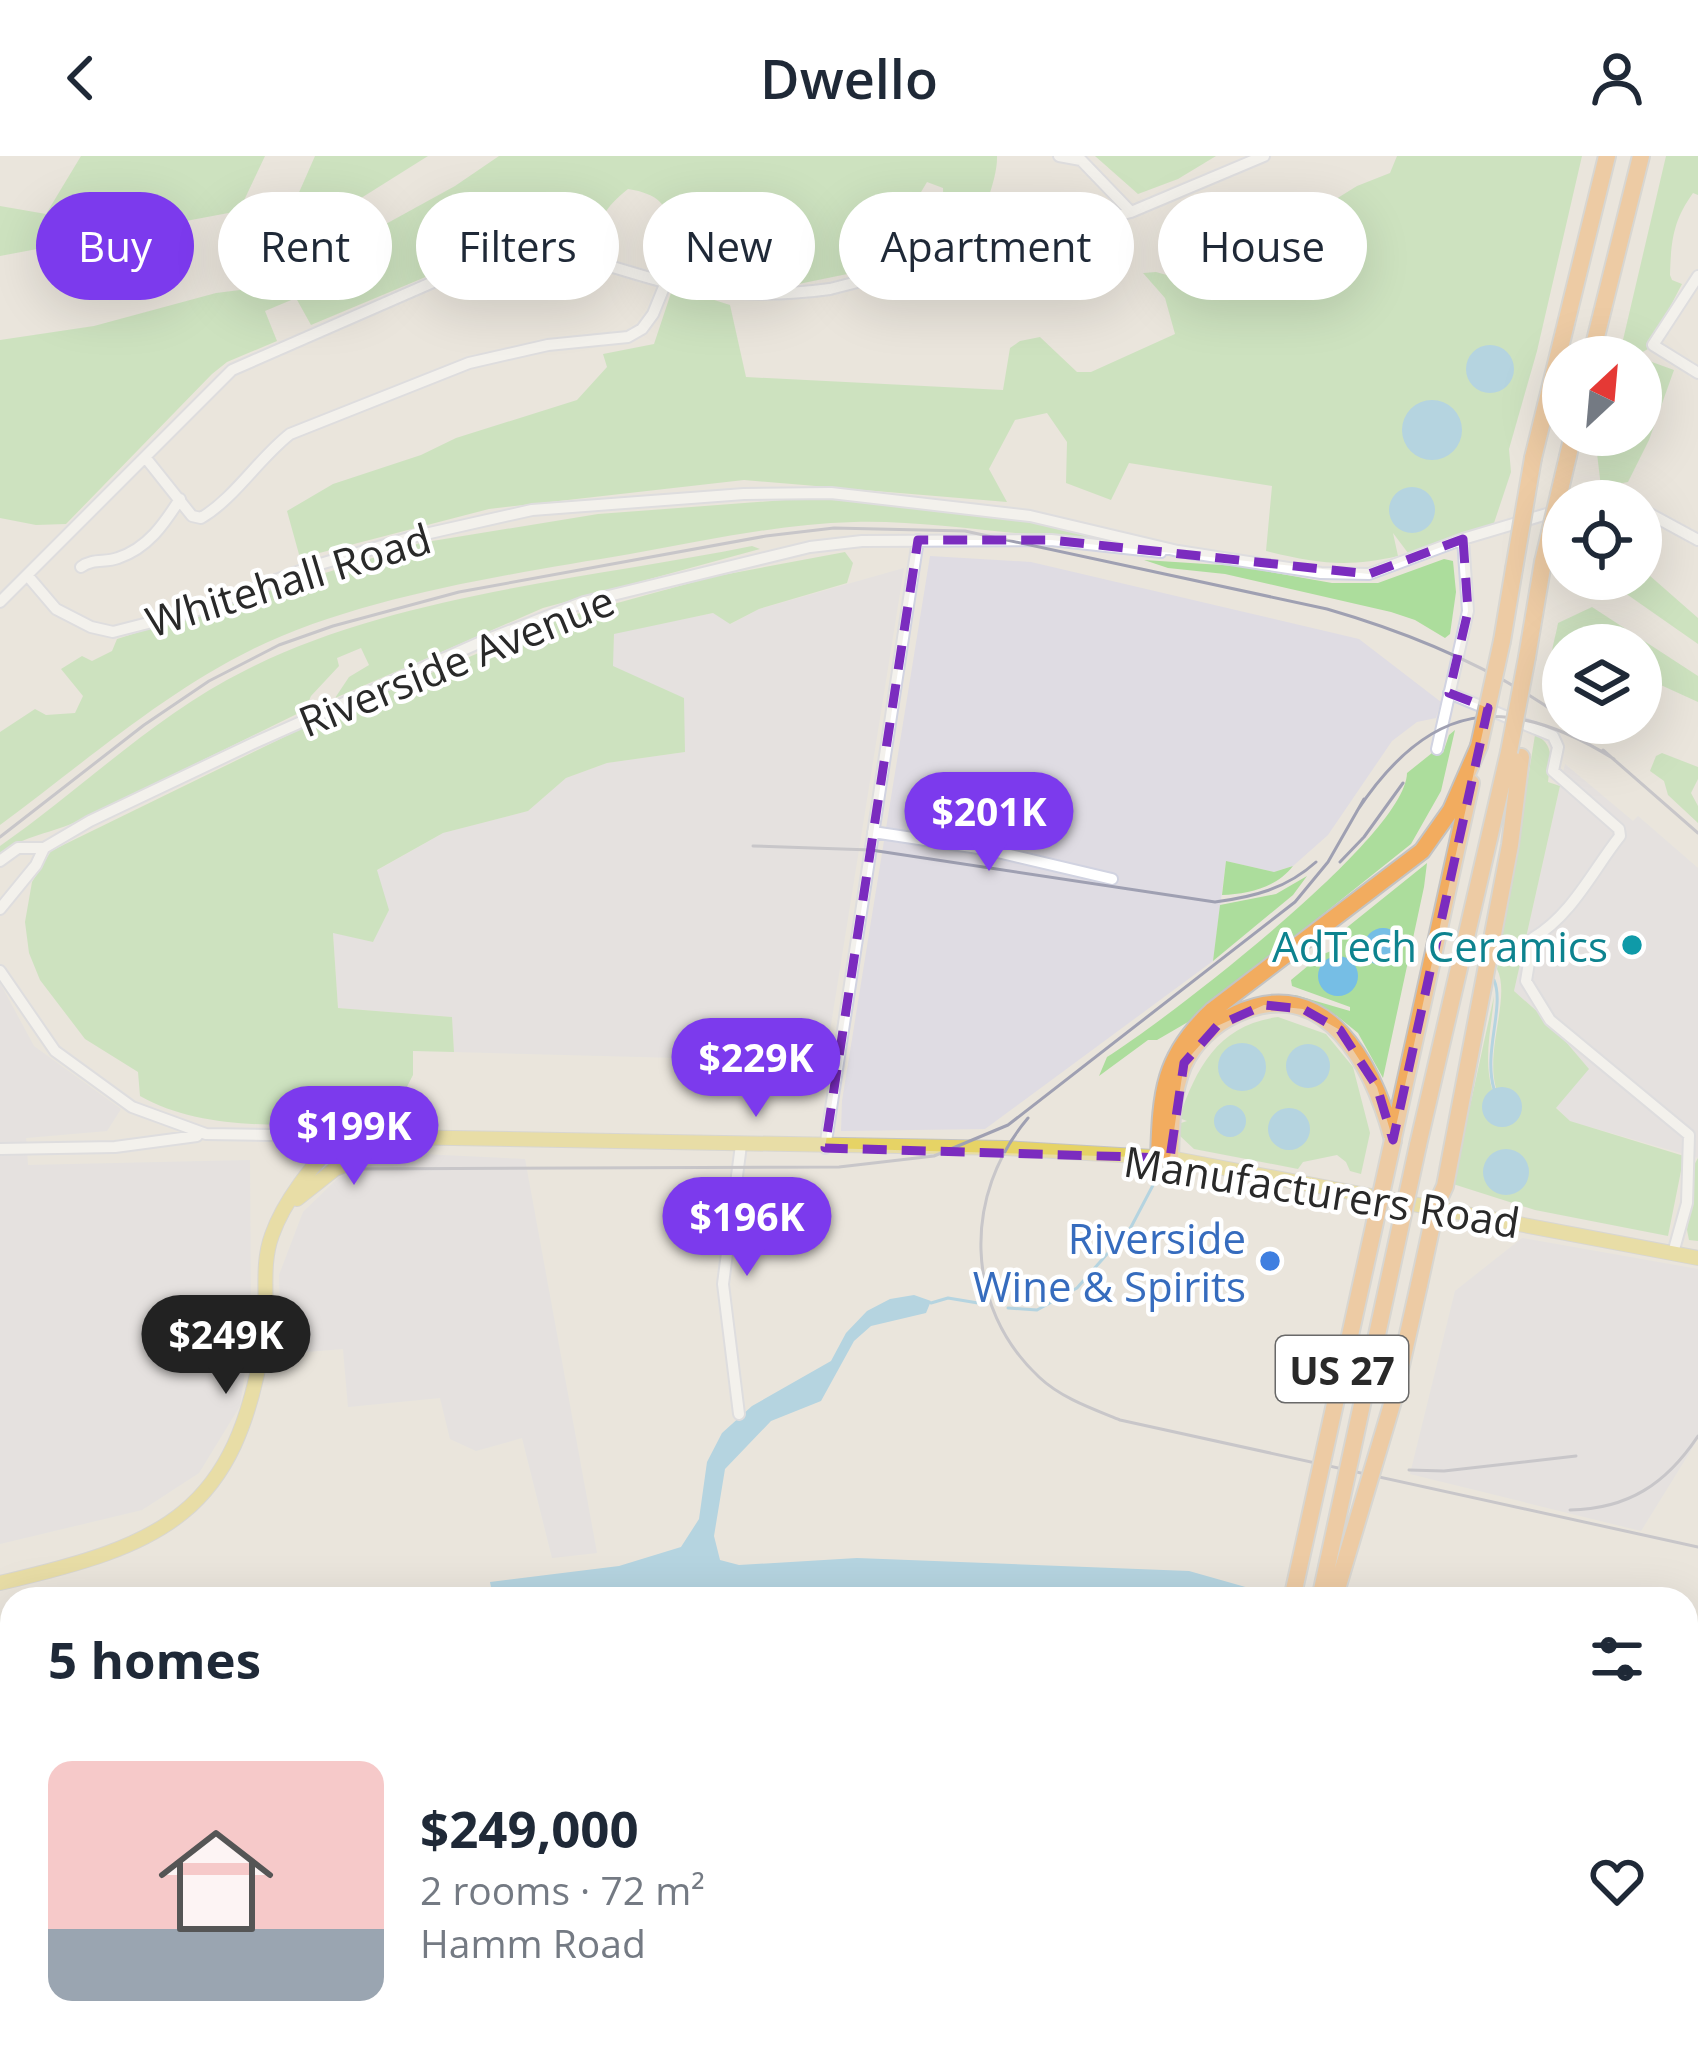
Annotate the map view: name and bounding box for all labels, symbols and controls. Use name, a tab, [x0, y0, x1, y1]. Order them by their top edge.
text: Dwello	[760, 41, 938, 115]
icon: back	[48, 45, 114, 111]
icon: person	[1584, 45, 1650, 111]
chip: Buy	[36, 192, 194, 300]
chip: Rent	[218, 192, 392, 300]
chip: Filters	[416, 192, 619, 300]
chip: New	[643, 192, 815, 300]
chip: Apartment	[839, 192, 1134, 300]
chip: House	[1158, 192, 1367, 300]
north arrow	[1542, 336, 1662, 456]
map controls	[1542, 336, 1662, 744]
button: locate	[1542, 480, 1662, 600]
street label: Whitehall Road	[139, 509, 437, 649]
street label: Riverside Avenue	[290, 571, 622, 749]
button: layers	[1542, 624, 1662, 744]
pin: $201K	[905, 772, 1073, 874]
text: $201K	[931, 784, 1047, 837]
place label: AdTech Ceramics	[1272, 917, 1608, 974]
marker: AdTech Ceramics	[1619, 932, 1645, 958]
pin: $229K	[672, 1018, 840, 1120]
text: $229K	[698, 1030, 814, 1083]
pin: $199K	[270, 1086, 438, 1188]
text: $199K	[296, 1098, 412, 1151]
street label: Manufacturers Road	[1120, 1132, 1524, 1250]
pin: $196K	[663, 1177, 831, 1279]
text: $196K	[689, 1189, 805, 1242]
place label: Riverside Wine & Spirits	[973, 1209, 1246, 1314]
marker: Riverside Wine & Spirits	[1257, 1248, 1283, 1274]
pin: $249K	[142, 1295, 310, 1397]
text: $249K	[168, 1307, 284, 1360]
road number: US 27	[1276, 1336, 1408, 1402]
text: 5 homes	[48, 1624, 261, 1694]
icon: filters	[1584, 1626, 1650, 1692]
text: $249,000	[420, 1793, 639, 1863]
icon: home	[144, 1809, 288, 1953]
icon: heart	[1584, 1848, 1650, 1914]
text: 2 rooms · 72 m²	[420, 1863, 705, 1916]
text: Hamm Road	[420, 1916, 646, 1969]

